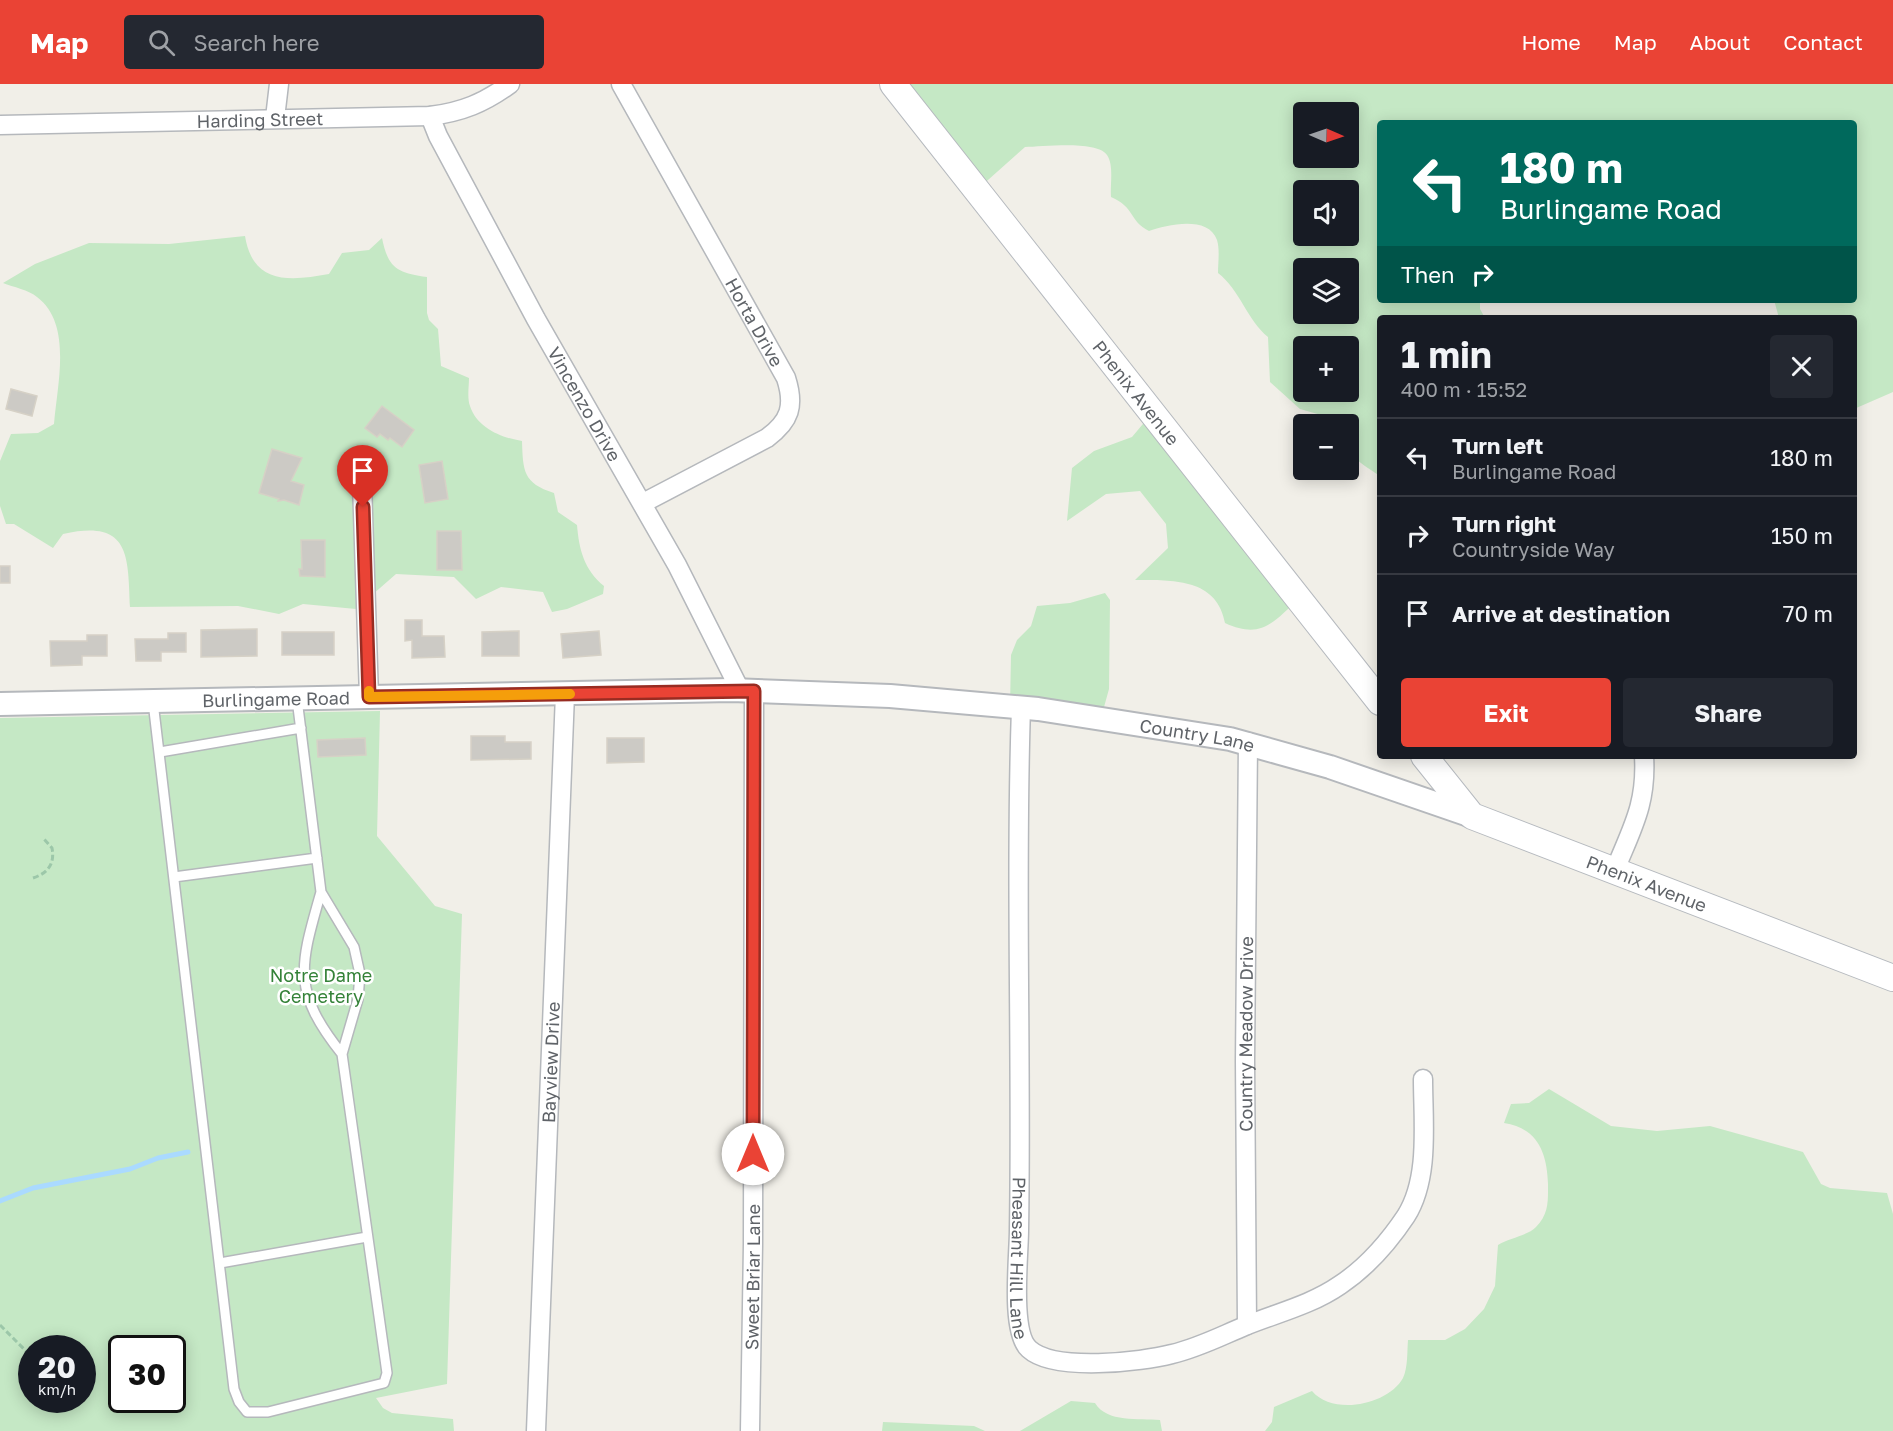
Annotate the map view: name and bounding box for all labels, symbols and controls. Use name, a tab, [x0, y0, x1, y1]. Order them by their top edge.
search box	[124, 15, 544, 69]
text: Map	[30, 26, 88, 59]
icon: search	[145, 26, 178, 59]
text: Search here	[193, 29, 319, 56]
text: Home	[1521, 29, 1581, 55]
text: Map	[1614, 29, 1657, 55]
text: About	[1690, 29, 1750, 55]
text: Contact	[1783, 29, 1863, 55]
north arrow	[1293, 102, 1359, 168]
map controls	[1293, 102, 1359, 480]
street label: Harding Street	[196, 107, 323, 132]
text: 180 m	[1500, 142, 1623, 192]
icon: left	[1401, 144, 1479, 222]
button: sound	[1293, 180, 1359, 246]
text: Burlingame Road	[1500, 193, 1722, 225]
button: layers	[1293, 258, 1359, 324]
icon: right	[1466, 258, 1499, 291]
text: Then	[1401, 261, 1454, 288]
street label: Horta Drive	[721, 274, 788, 370]
text: 1 min	[1401, 333, 1492, 376]
button: close	[1770, 335, 1833, 398]
street label: Phenix Avenue	[1088, 336, 1184, 449]
button: +	[1293, 336, 1359, 402]
street label: Vincenzo Drive	[543, 343, 626, 465]
text: 400 m · 15:52	[1401, 377, 1527, 401]
button: −	[1293, 414, 1359, 480]
text: Turn left	[1452, 432, 1543, 459]
icon: left	[1401, 441, 1434, 474]
text: 180 m	[1770, 444, 1833, 471]
pin	[337, 445, 388, 507]
icon: arrive	[346, 454, 379, 487]
text: Burlingame Road	[1452, 459, 1616, 483]
text: Turn right	[1452, 510, 1556, 537]
icon: right	[1401, 519, 1434, 552]
text: 150 m	[1771, 522, 1833, 549]
text: Countryside Way	[1452, 537, 1615, 561]
icon: arrive	[1401, 597, 1434, 630]
text: Arrive at destination	[1452, 600, 1670, 627]
text: 70 m	[1783, 600, 1833, 627]
button: Exit	[1401, 678, 1611, 747]
button: Share	[1623, 678, 1833, 747]
street label: Burlingame Road	[202, 686, 350, 711]
street label: Country Lane	[1138, 714, 1257, 756]
street label: Phenix Avenue	[1583, 850, 1710, 916]
street label: Country Meadow Drive	[1234, 936, 1257, 1132]
park label: Notre Dame Cemetery	[270, 964, 372, 1007]
street label: Bayview Drive	[537, 1001, 564, 1123]
position arrow	[721, 1122, 785, 1186]
street label: Pheasant Hill Lane	[1006, 1177, 1033, 1342]
street label: Sweet Briar Lane	[740, 1204, 764, 1350]
speed limit sign: 30	[108, 1335, 186, 1413]
text: 20	[38, 1349, 76, 1385]
text: km/h	[38, 1380, 76, 1398]

